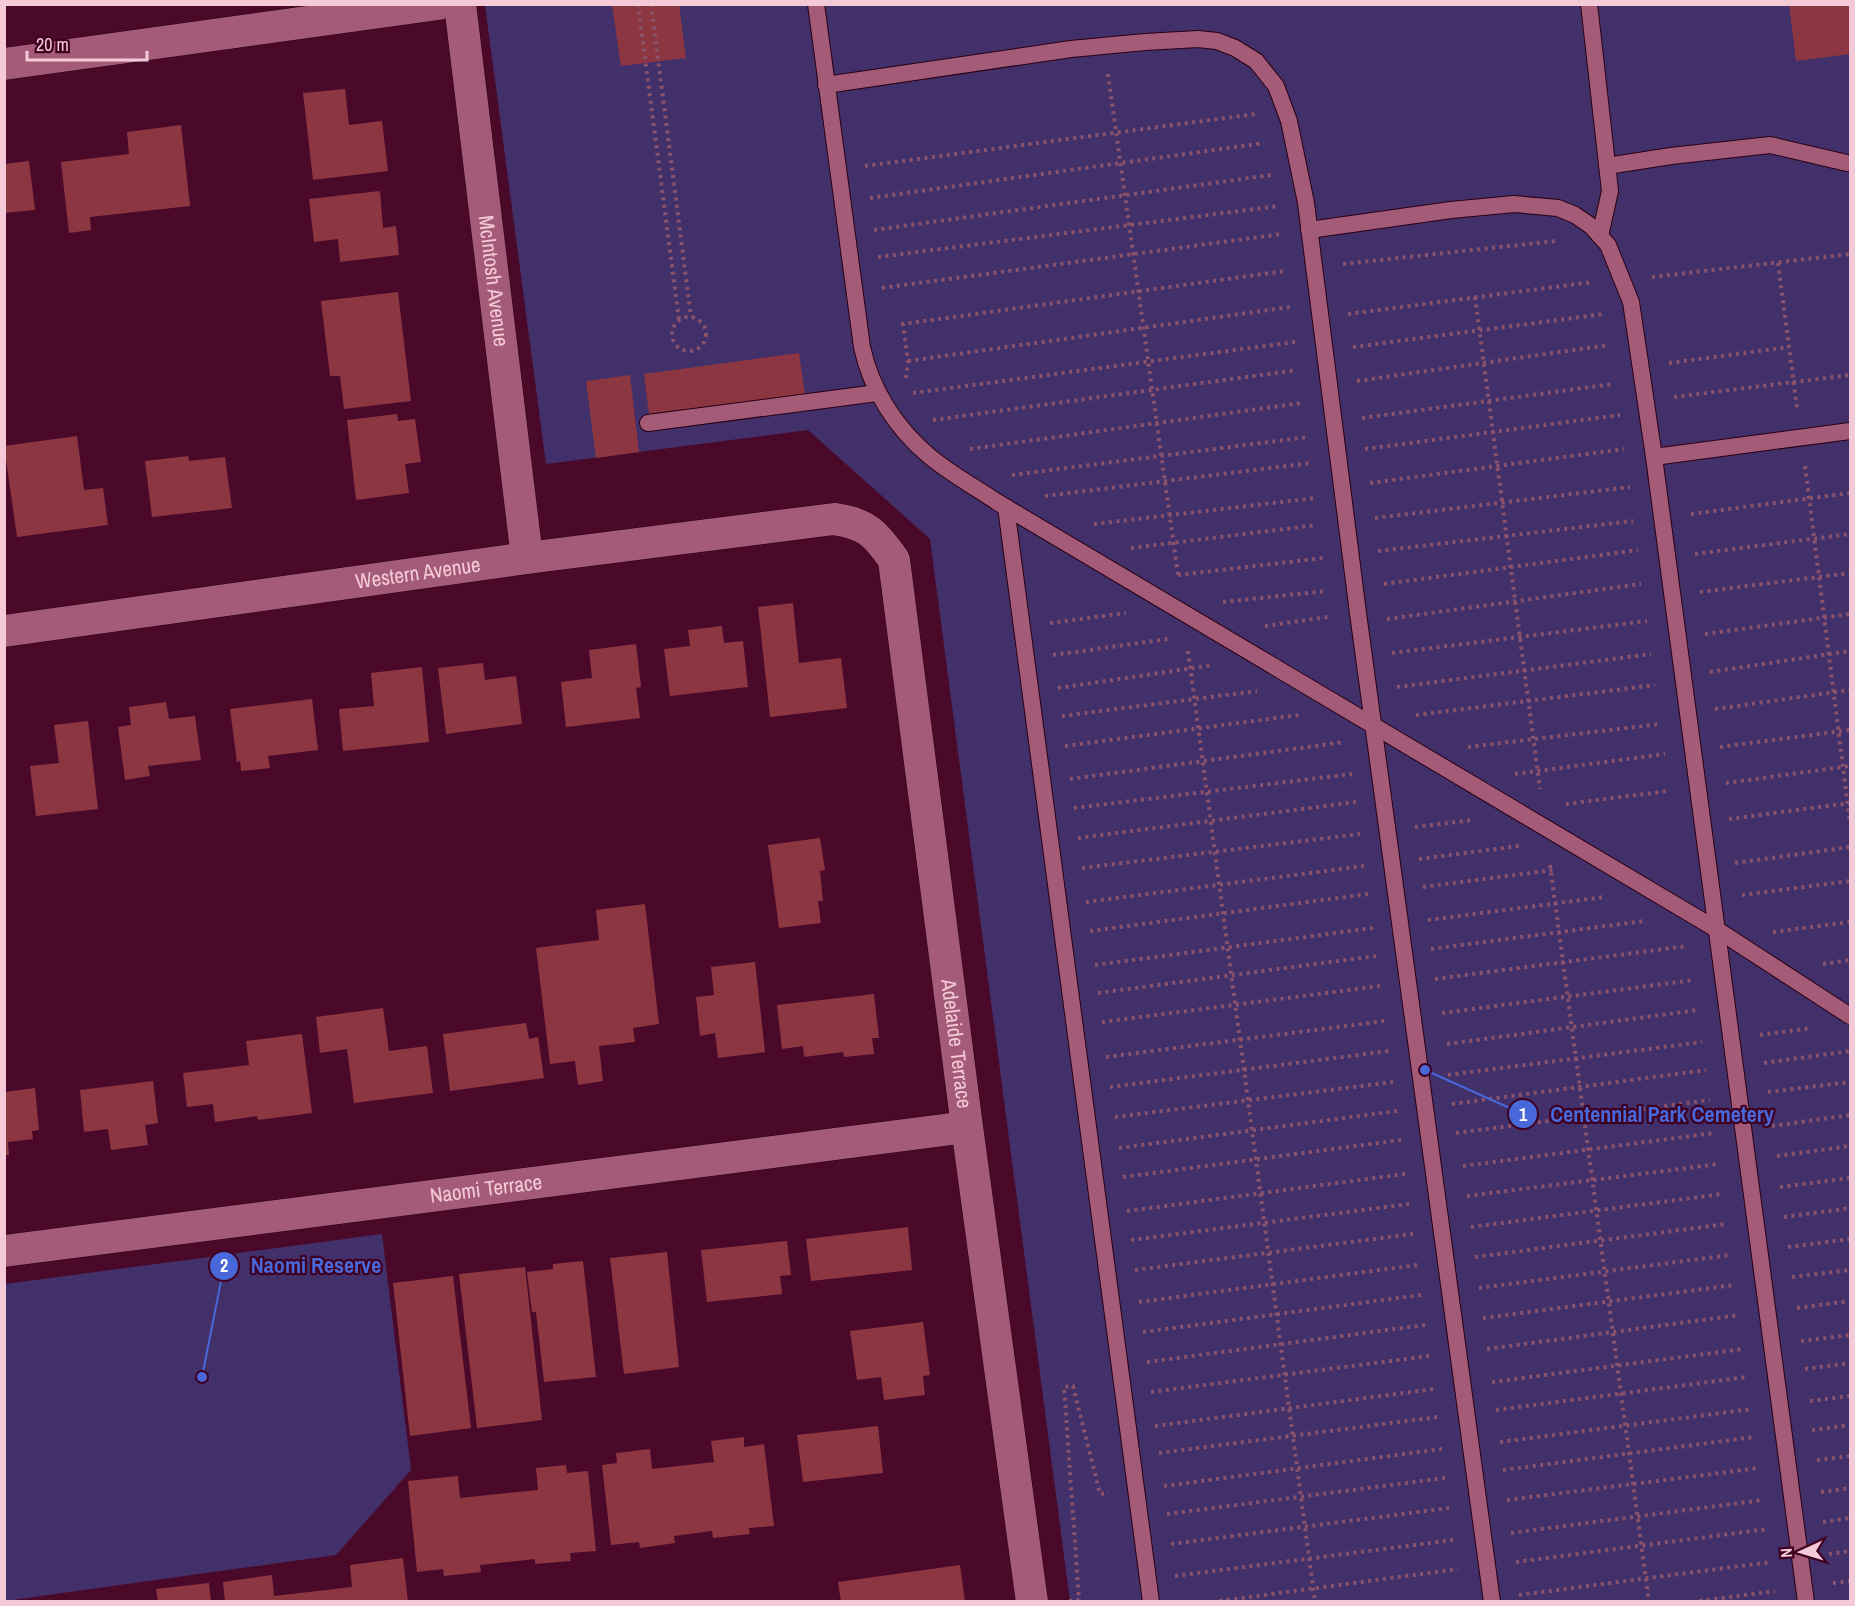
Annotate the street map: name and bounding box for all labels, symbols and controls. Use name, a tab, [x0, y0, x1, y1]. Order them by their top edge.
scale bar	[27, 24, 147, 62]
text: 20 m	[36, 32, 69, 57]
street label: McIntosh Avenue	[472, 214, 516, 348]
street label: Western Avenue	[354, 550, 482, 596]
street label: Adelaide Terrace	[934, 976, 979, 1110]
callout: Centennial Park Cemetery	[1508, 1094, 1785, 1134]
text: Centennial Park Cemetery	[1550, 1099, 1774, 1129]
text: 1	[1519, 1102, 1528, 1127]
street label: Naomi Terrace	[428, 1167, 544, 1210]
callout: Naomi Reserve	[209, 1246, 393, 1286]
text: Naomi Reserve	[251, 1250, 381, 1280]
text: 2	[220, 1253, 228, 1278]
north arrow	[1771, 1522, 1831, 1582]
text: N	[1775, 1548, 1797, 1559]

